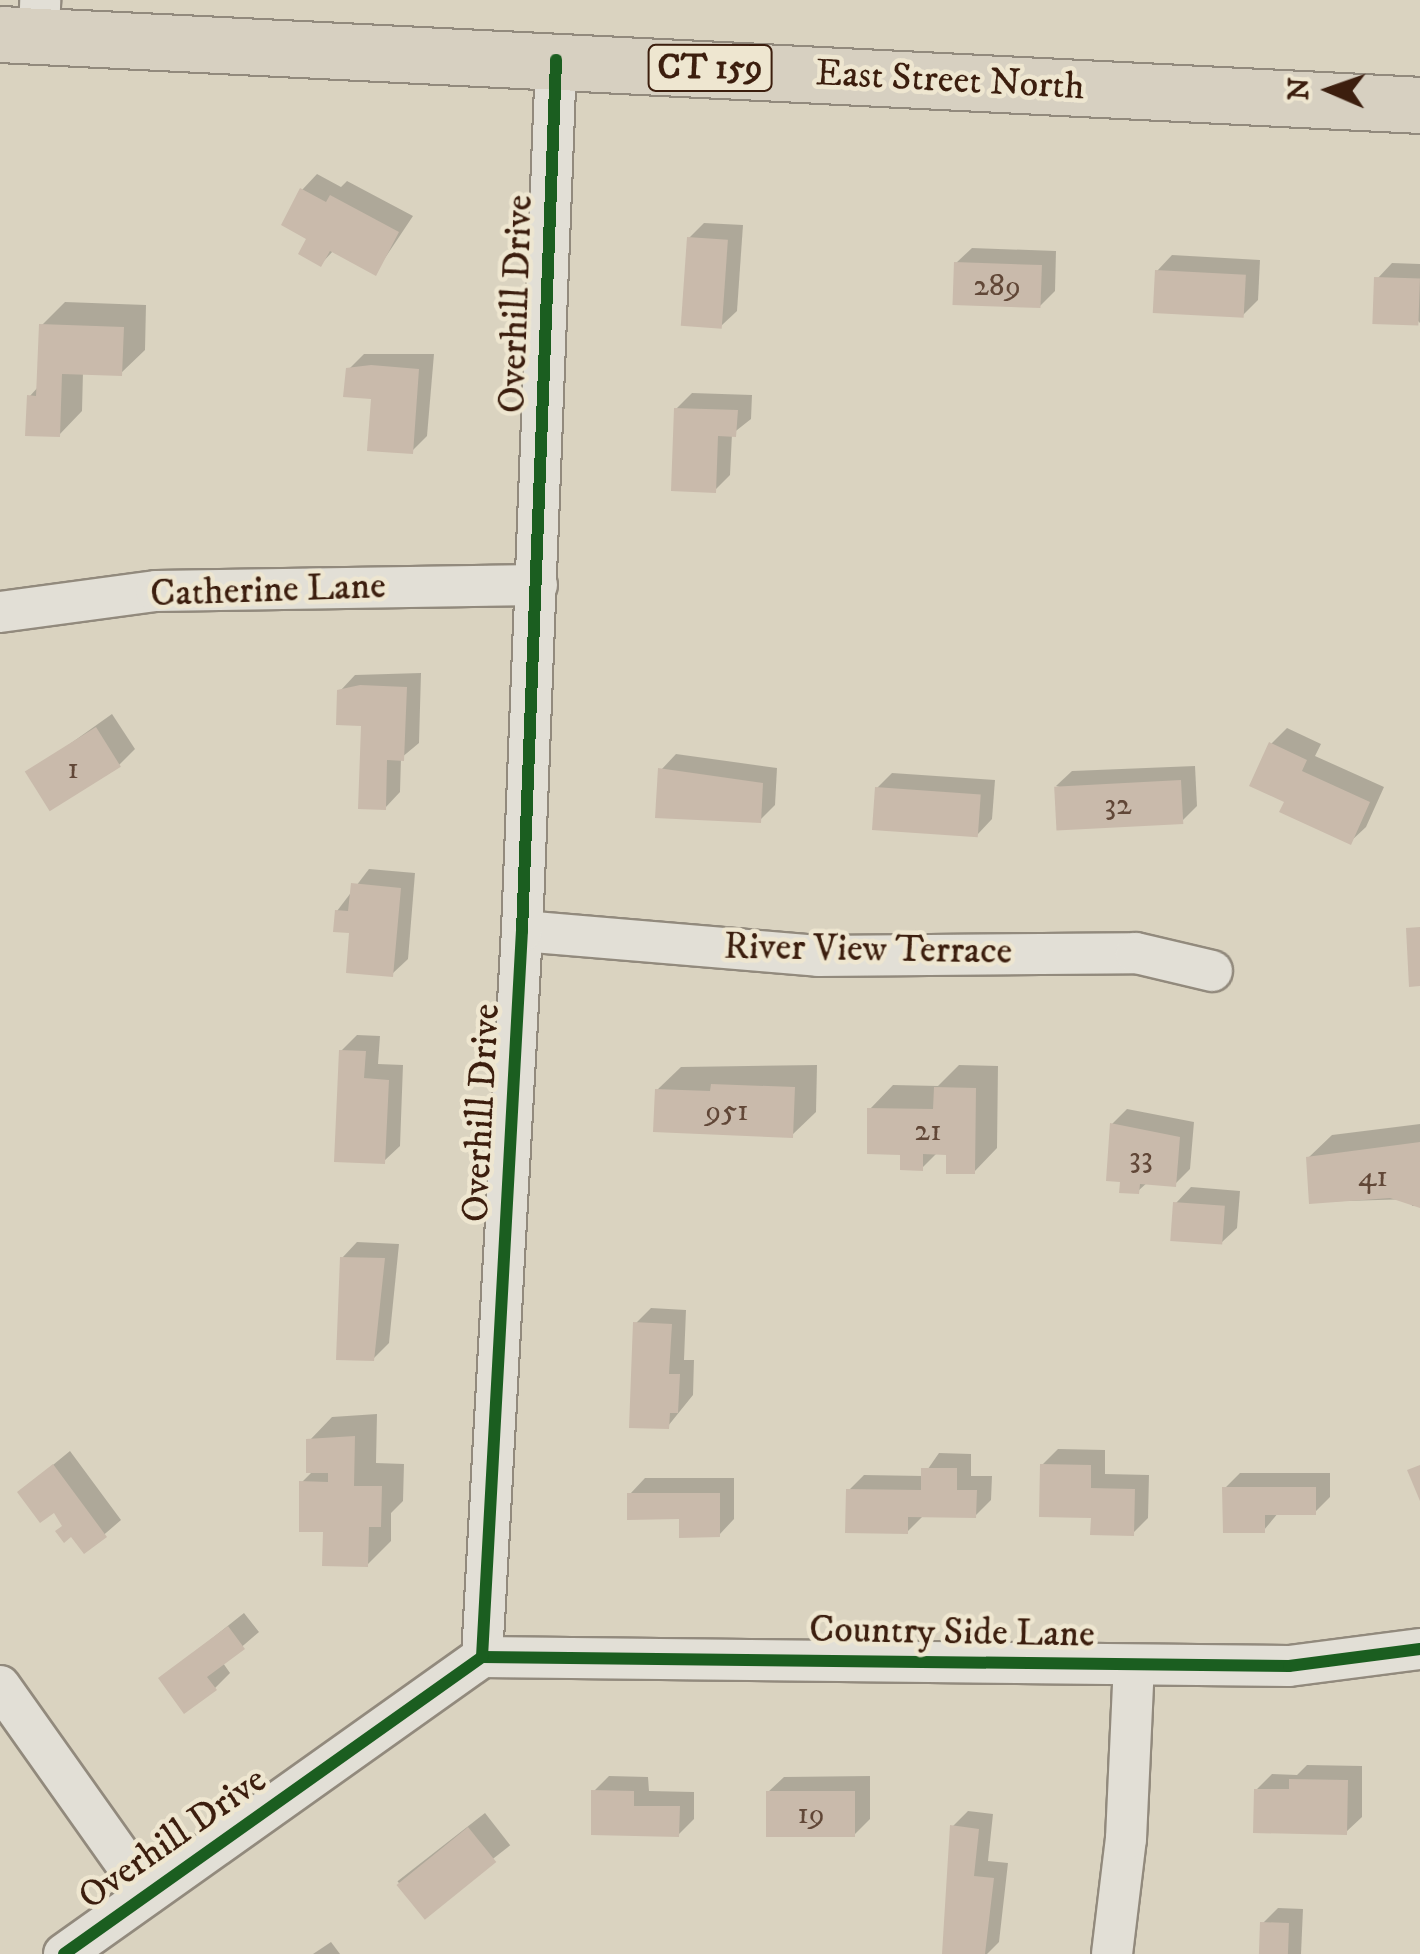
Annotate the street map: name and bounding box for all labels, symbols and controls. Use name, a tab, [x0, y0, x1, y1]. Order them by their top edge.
road number: CT 159	[648, 38, 772, 98]
north arrow	[1280, 40, 1380, 140]
street label: East Street North	[814, 51, 1086, 111]
text: N	[1282, 77, 1317, 101]
street label: Overhill Drive	[490, 194, 544, 414]
house number: 289	[973, 267, 1021, 305]
street label: Catherine Lane	[149, 564, 387, 618]
house number: 1	[67, 750, 79, 788]
house number: 32	[1104, 786, 1132, 824]
street label: River View Terrace	[723, 925, 1013, 975]
street label: Overhill Drive	[454, 1003, 510, 1223]
house number: 951	[705, 1092, 749, 1130]
house number: 21	[914, 1112, 942, 1150]
house number: 33	[1129, 1139, 1153, 1177]
house number: 41	[1358, 1158, 1388, 1196]
street label: Country Side Lane	[809, 1608, 1095, 1658]
street label: Overhill Drive	[70, 1758, 276, 1920]
house number: 19	[797, 1795, 825, 1833]

